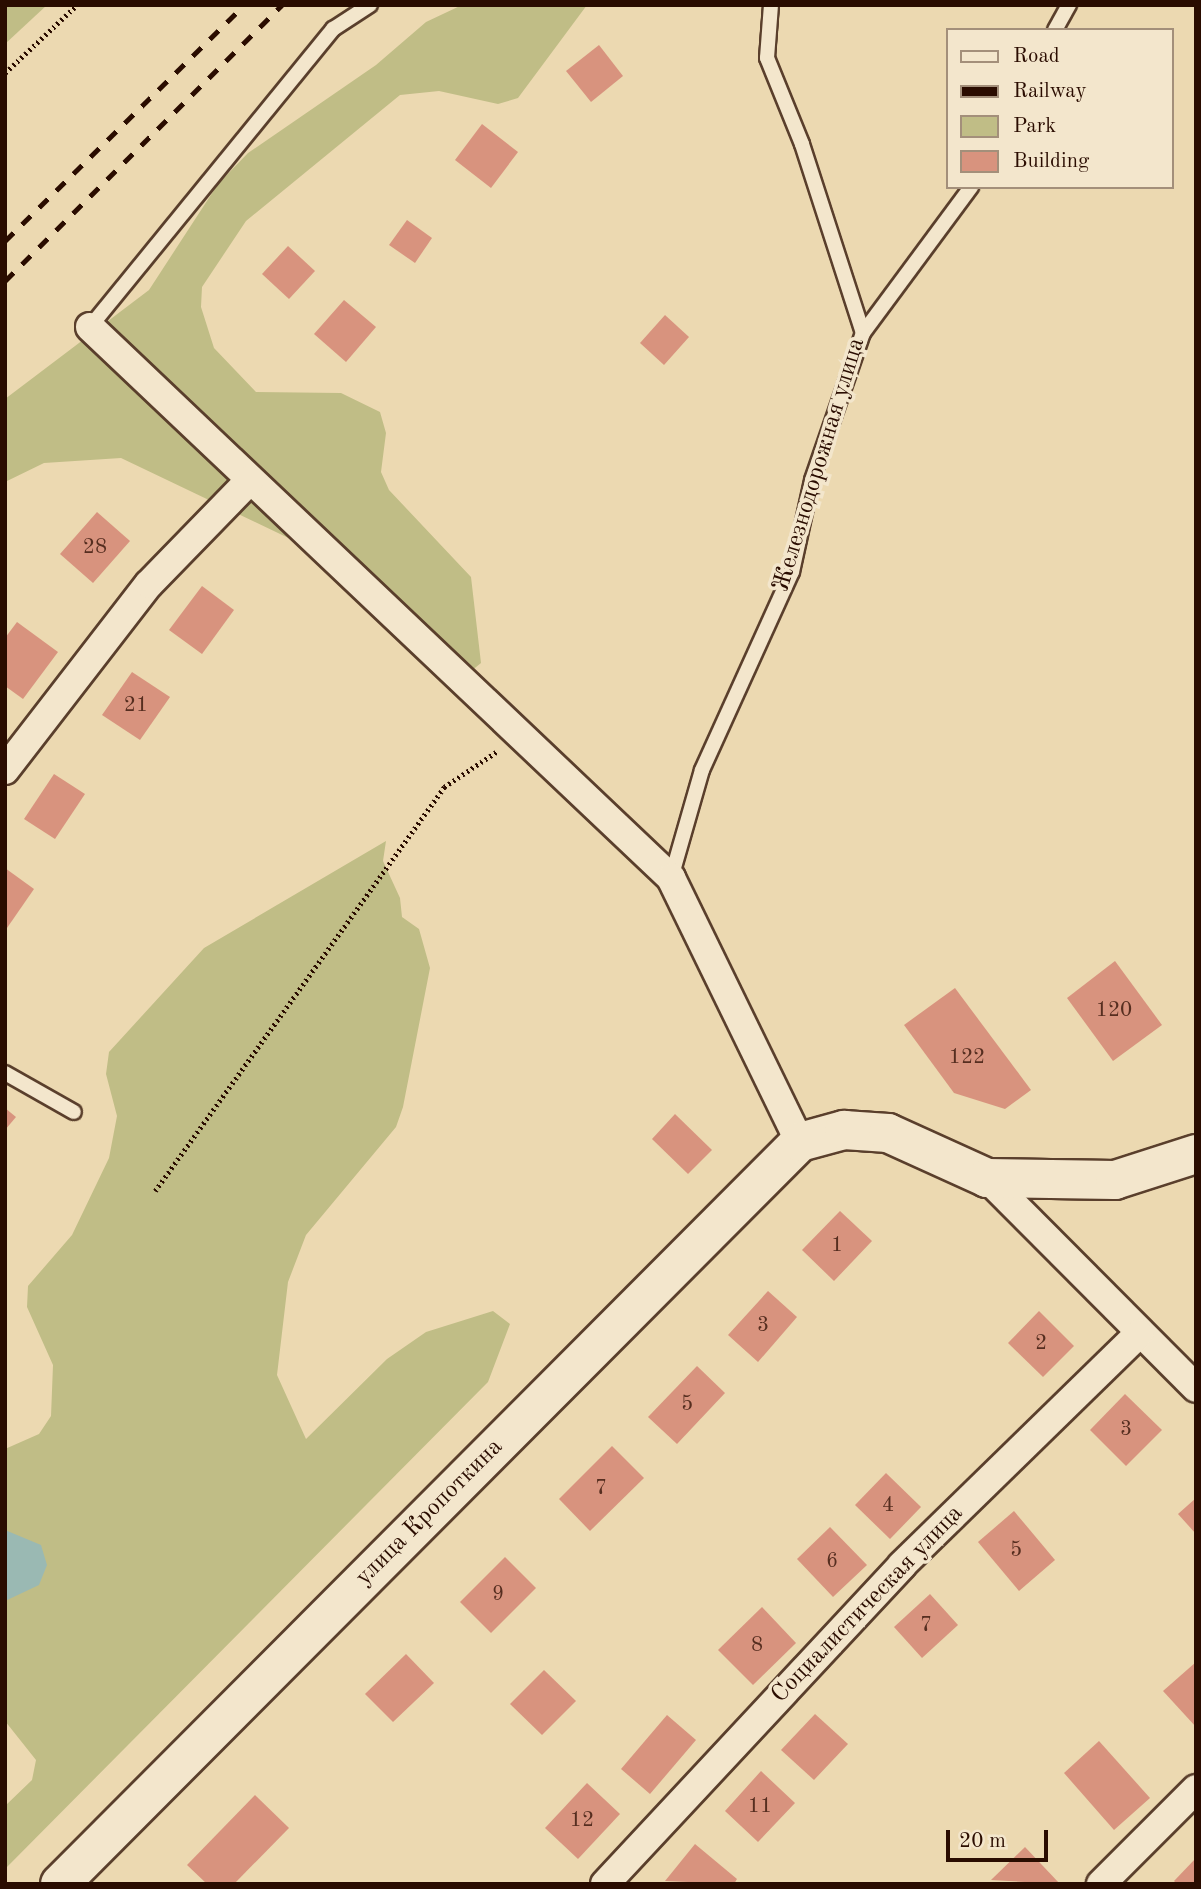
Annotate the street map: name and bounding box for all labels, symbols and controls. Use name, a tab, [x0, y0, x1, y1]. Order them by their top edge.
legend	[946, 28, 1173, 189]
text: Road	[1013, 46, 1060, 67]
text: Railway	[1013, 81, 1087, 102]
text: Park	[1013, 116, 1056, 137]
text: Building	[1013, 151, 1089, 172]
street label: Железнодорожная улица	[768, 335, 872, 595]
house number: 28	[83, 535, 107, 561]
house number: 21	[124, 693, 148, 719]
house number: 120	[1096, 998, 1132, 1024]
house number: 122	[949, 1045, 985, 1071]
house number: 1	[831, 1233, 843, 1259]
house number: 3	[757, 1313, 769, 1339]
house number: 2	[1035, 1331, 1047, 1357]
house number: 5	[681, 1392, 693, 1418]
house number: 3	[1120, 1417, 1132, 1443]
street label: улица Кропоткина	[350, 1433, 510, 1593]
house number: 7	[595, 1476, 607, 1502]
house number: 4	[882, 1493, 894, 1519]
street label: Социалистическая улица	[766, 1500, 970, 1710]
house number: 5	[1010, 1538, 1022, 1564]
house number: 6	[826, 1549, 838, 1575]
house number: 9	[492, 1582, 504, 1608]
house number: 7	[920, 1613, 932, 1639]
house number: 8	[751, 1633, 763, 1659]
house number: 11	[748, 1794, 772, 1820]
house number: 12	[570, 1808, 594, 1834]
scale bar	[949, 1815, 1050, 1859]
text: 20 m	[959, 1831, 1006, 1852]

